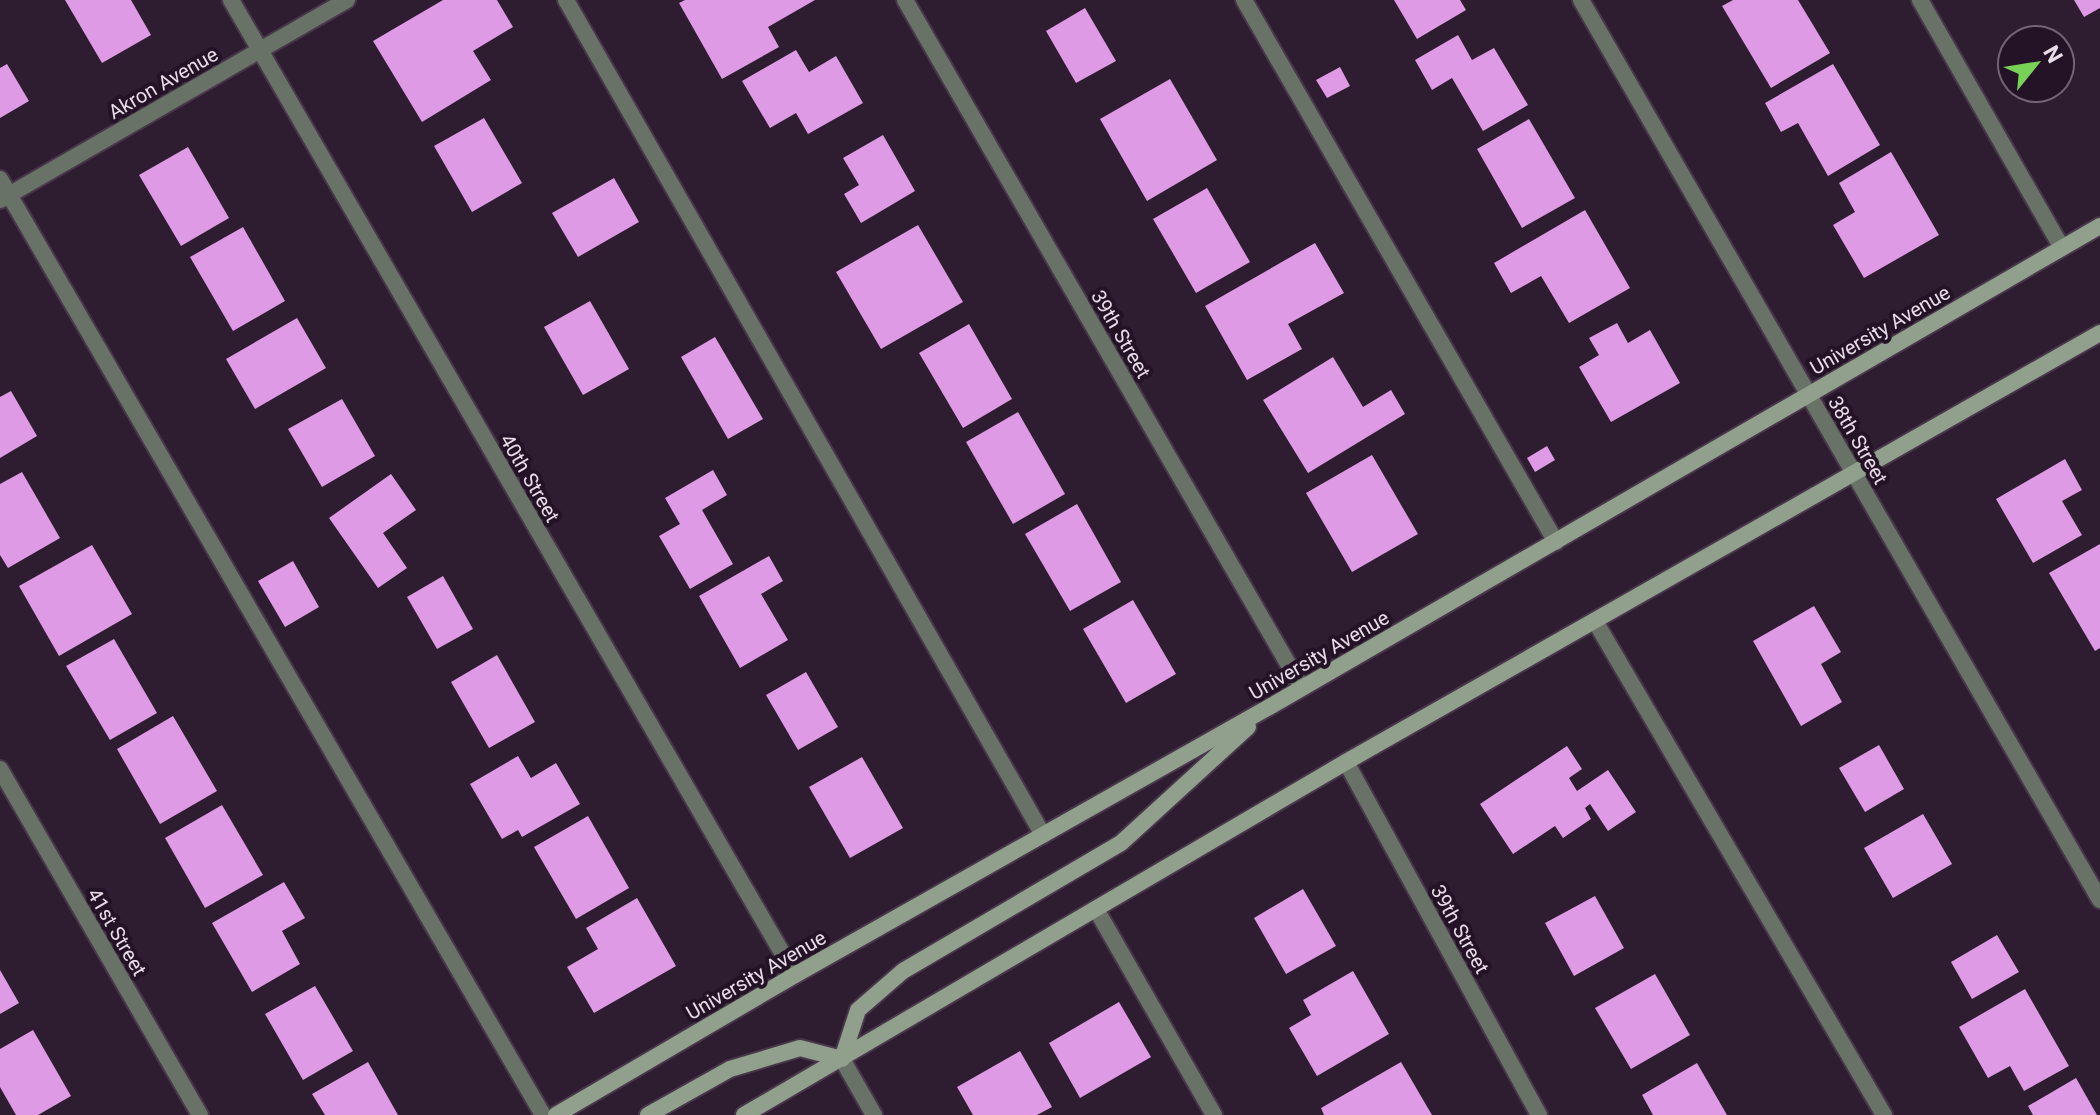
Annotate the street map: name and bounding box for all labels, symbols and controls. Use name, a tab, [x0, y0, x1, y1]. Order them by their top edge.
north arrow	[1996, 24, 2076, 104]
text: N	[2038, 41, 2068, 67]
street label: Akron Avenue	[104, 42, 222, 124]
street label: University Avenue	[1806, 280, 1954, 380]
street label: 39th Street	[1086, 286, 1156, 382]
street label: 38th Street	[1823, 392, 1893, 488]
street label: 40th Street	[495, 430, 565, 526]
street label: University Avenue	[1245, 605, 1393, 705]
street label: 39th Street	[1426, 880, 1494, 978]
street label: 41st Street	[82, 884, 152, 980]
street label: University Avenue	[682, 925, 830, 1025]

